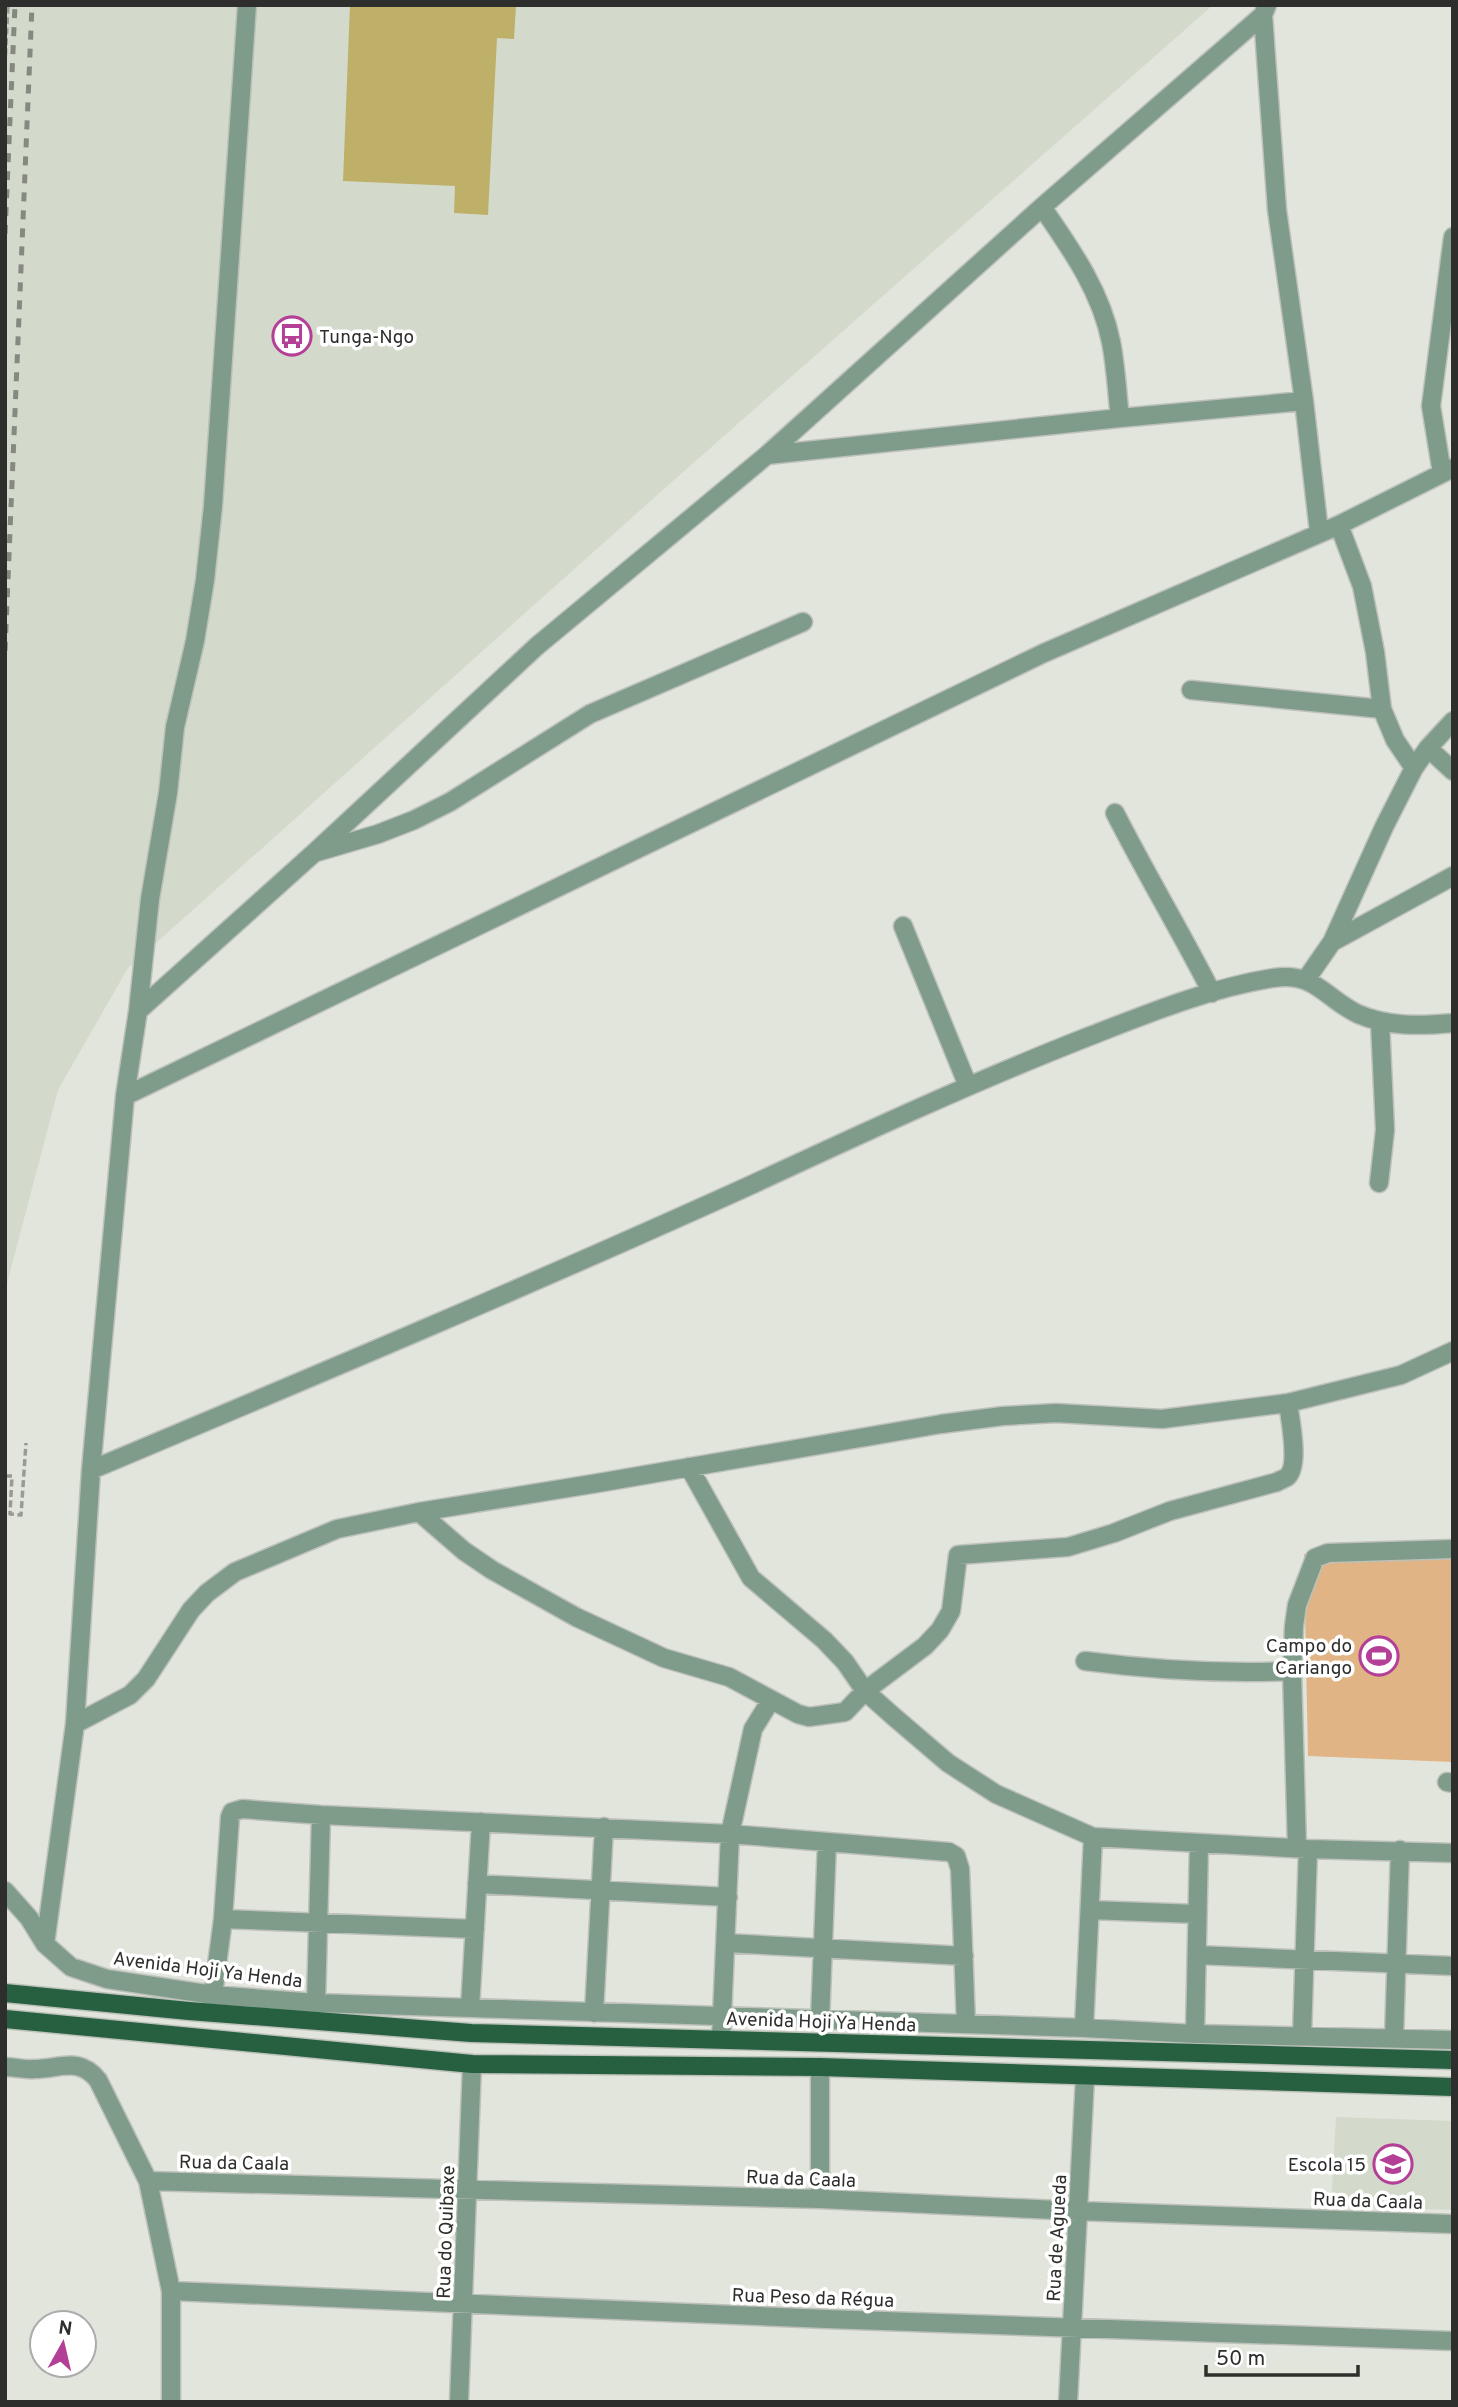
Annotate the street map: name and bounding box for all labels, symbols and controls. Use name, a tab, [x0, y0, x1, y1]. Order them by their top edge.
bus stop icon: Tunga-Ngo	[271, 315, 313, 357]
place label: Tunga-Ngo	[319, 326, 414, 350]
place label: Campo do Cariango	[1266, 1635, 1352, 1681]
sports icon: Campo do Cariango	[1358, 1635, 1400, 1677]
street label: Avenida Hoji Ya Henda	[112, 1947, 304, 1995]
street label: Avenida Hoji Ya Henda	[725, 2008, 917, 2038]
school or university icon: Escola 15	[1372, 2143, 1414, 2185]
street label: Rua da Caala	[179, 2151, 289, 2177]
place label: Escola 15	[1288, 2154, 1366, 2178]
street label: Rua do Quibaxe	[433, 2165, 461, 2299]
street label: Rua da Caala	[745, 2166, 856, 2194]
street label: Rua de Agueda	[1043, 2174, 1073, 2302]
street label: Rua da Caala	[1312, 2188, 1423, 2216]
street label: Rua Peso da Régua	[731, 2284, 895, 2314]
north arrow	[28, 2309, 98, 2379]
text: N	[57, 2316, 74, 2342]
scale bar	[1206, 2334, 1358, 2378]
text: 50 m	[1216, 2346, 1265, 2373]

